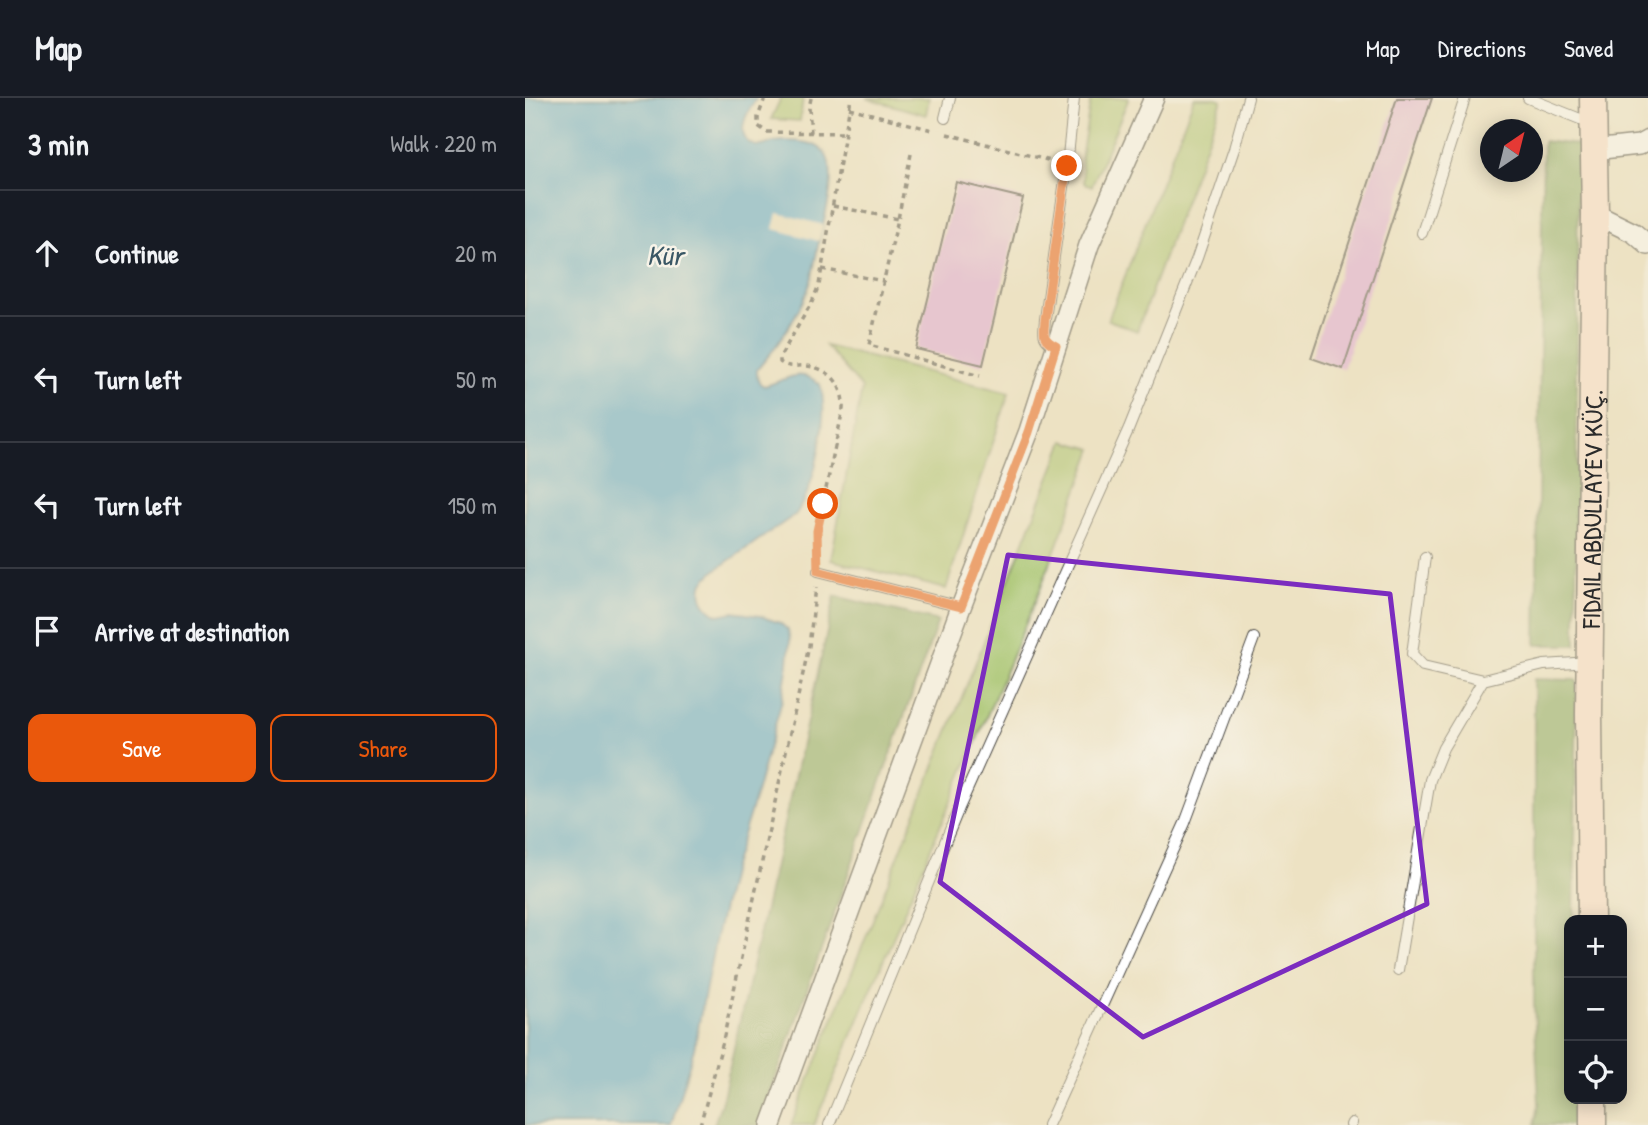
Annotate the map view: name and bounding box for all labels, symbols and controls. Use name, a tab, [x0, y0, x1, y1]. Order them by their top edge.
text: Map	[35, 26, 82, 70]
text: Map	[1366, 32, 1400, 64]
text: Directions	[1438, 32, 1526, 64]
text: Saved	[1564, 32, 1613, 64]
north arrow	[1480, 119, 1543, 182]
text: 3 min	[28, 124, 89, 164]
text: Walk · 220 m	[390, 128, 497, 159]
route end	[1051, 150, 1082, 181]
icon: ahead	[28, 234, 66, 272]
text: Continue	[95, 236, 179, 271]
water label: Kür	[647, 236, 687, 274]
text: 20 m	[455, 238, 497, 269]
icon: left	[28, 360, 66, 398]
text: Turn left	[95, 362, 181, 397]
text: 50 m	[456, 364, 497, 395]
street label: FIDAIL ABDULLAYEV KÜÇ.	[1573, 389, 1610, 630]
icon: left	[28, 486, 66, 524]
text: Turn left	[95, 488, 181, 523]
route start	[807, 488, 838, 519]
text: 150 m	[448, 490, 497, 521]
icon: arrive	[28, 612, 66, 650]
text: Arrive at destination	[95, 614, 290, 649]
button: Save	[28, 714, 256, 782]
button: Share	[270, 714, 497, 782]
map controls	[1564, 915, 1627, 1104]
button: +	[1564, 915, 1627, 978]
button: −	[1564, 978, 1627, 1041]
button: locate	[1564, 1041, 1627, 1104]

